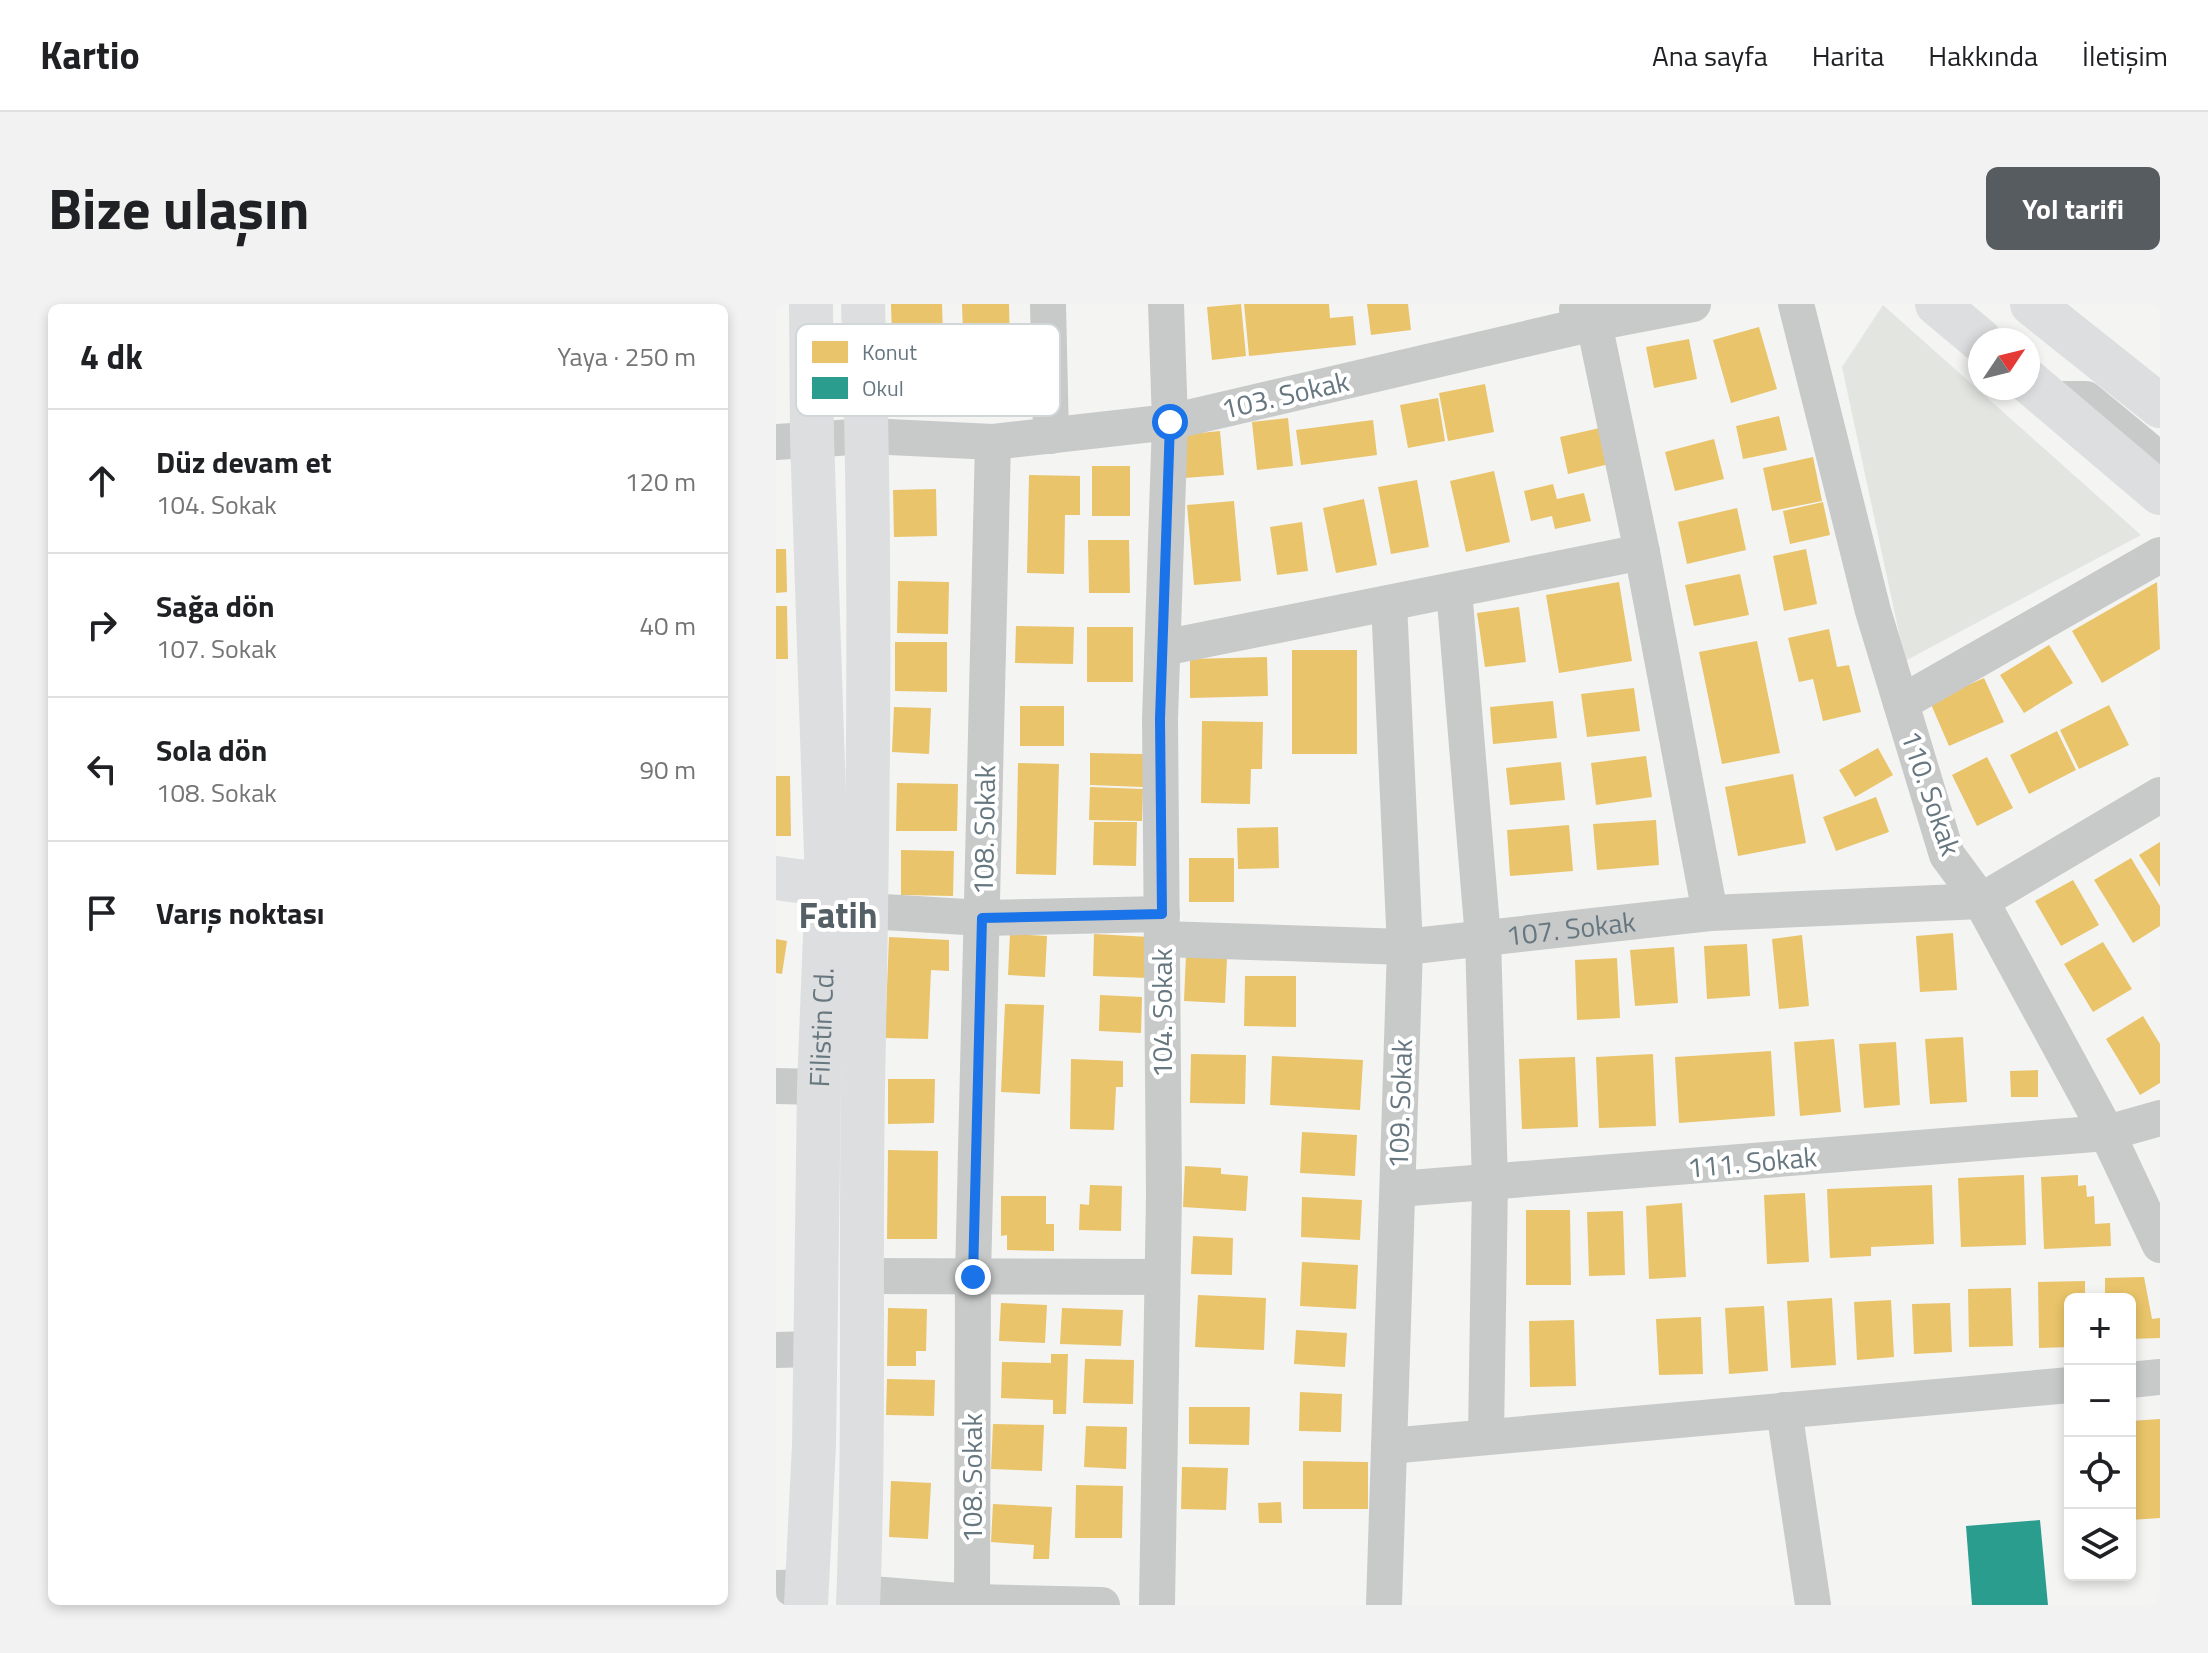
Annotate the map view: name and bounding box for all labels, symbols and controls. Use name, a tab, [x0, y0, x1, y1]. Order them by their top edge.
text: Kartio	[40, 26, 140, 84]
text: Ana sayfa	[1652, 34, 1768, 77]
text: Harita	[1812, 34, 1884, 77]
text: Hakkında	[1928, 34, 2038, 77]
text: İletişim	[2082, 34, 2168, 77]
text: Bize ulaşın	[48, 166, 309, 251]
button: Yol tarifi	[1986, 167, 2160, 250]
legend	[796, 324, 1060, 416]
north arrow	[1968, 328, 2040, 400]
text: 4 dk	[80, 330, 143, 382]
text: Konut	[862, 335, 917, 369]
text: Yaya · 250 m	[557, 337, 696, 376]
street label: 103. Sokak	[1217, 359, 1353, 430]
text: Okul	[862, 371, 904, 405]
route start	[1152, 404, 1188, 440]
text: Düz devam et	[156, 439, 332, 485]
icon: ahead	[80, 459, 124, 503]
text: 120 m	[625, 462, 696, 501]
text: 104. Sokak	[156, 485, 277, 524]
text: Sağa dön	[156, 583, 275, 629]
icon: right	[80, 603, 124, 647]
text: 40 m	[639, 606, 696, 645]
text: 107. Sokak	[156, 629, 277, 668]
street label: 110. Sokak	[1890, 724, 1973, 861]
text: Sola dön	[156, 727, 267, 773]
icon: left	[80, 747, 124, 791]
text: 90 m	[639, 750, 696, 789]
street label: 108. Sokak	[961, 765, 1006, 895]
text: 108. Sokak	[156, 773, 277, 812]
district label: Fatih	[798, 887, 878, 942]
text: Varış noktası	[156, 890, 325, 936]
icon: arrive	[80, 891, 124, 935]
street label: 107. Sokak	[1504, 899, 1638, 957]
street label: 104. Sokak	[1140, 948, 1183, 1078]
street label: Filistin Cd.	[797, 967, 845, 1088]
street label: 109. Sokak	[1376, 1038, 1423, 1170]
street label: 111. Sokak	[1685, 1134, 1819, 1189]
route end	[955, 1259, 991, 1295]
map controls	[2064, 1293, 2136, 1581]
button: +	[2064, 1293, 2136, 1365]
button: −	[2064, 1365, 2136, 1437]
street label: 108. Sokak	[950, 1413, 993, 1543]
button: locate	[2064, 1437, 2136, 1509]
button: layers	[2064, 1509, 2136, 1581]

